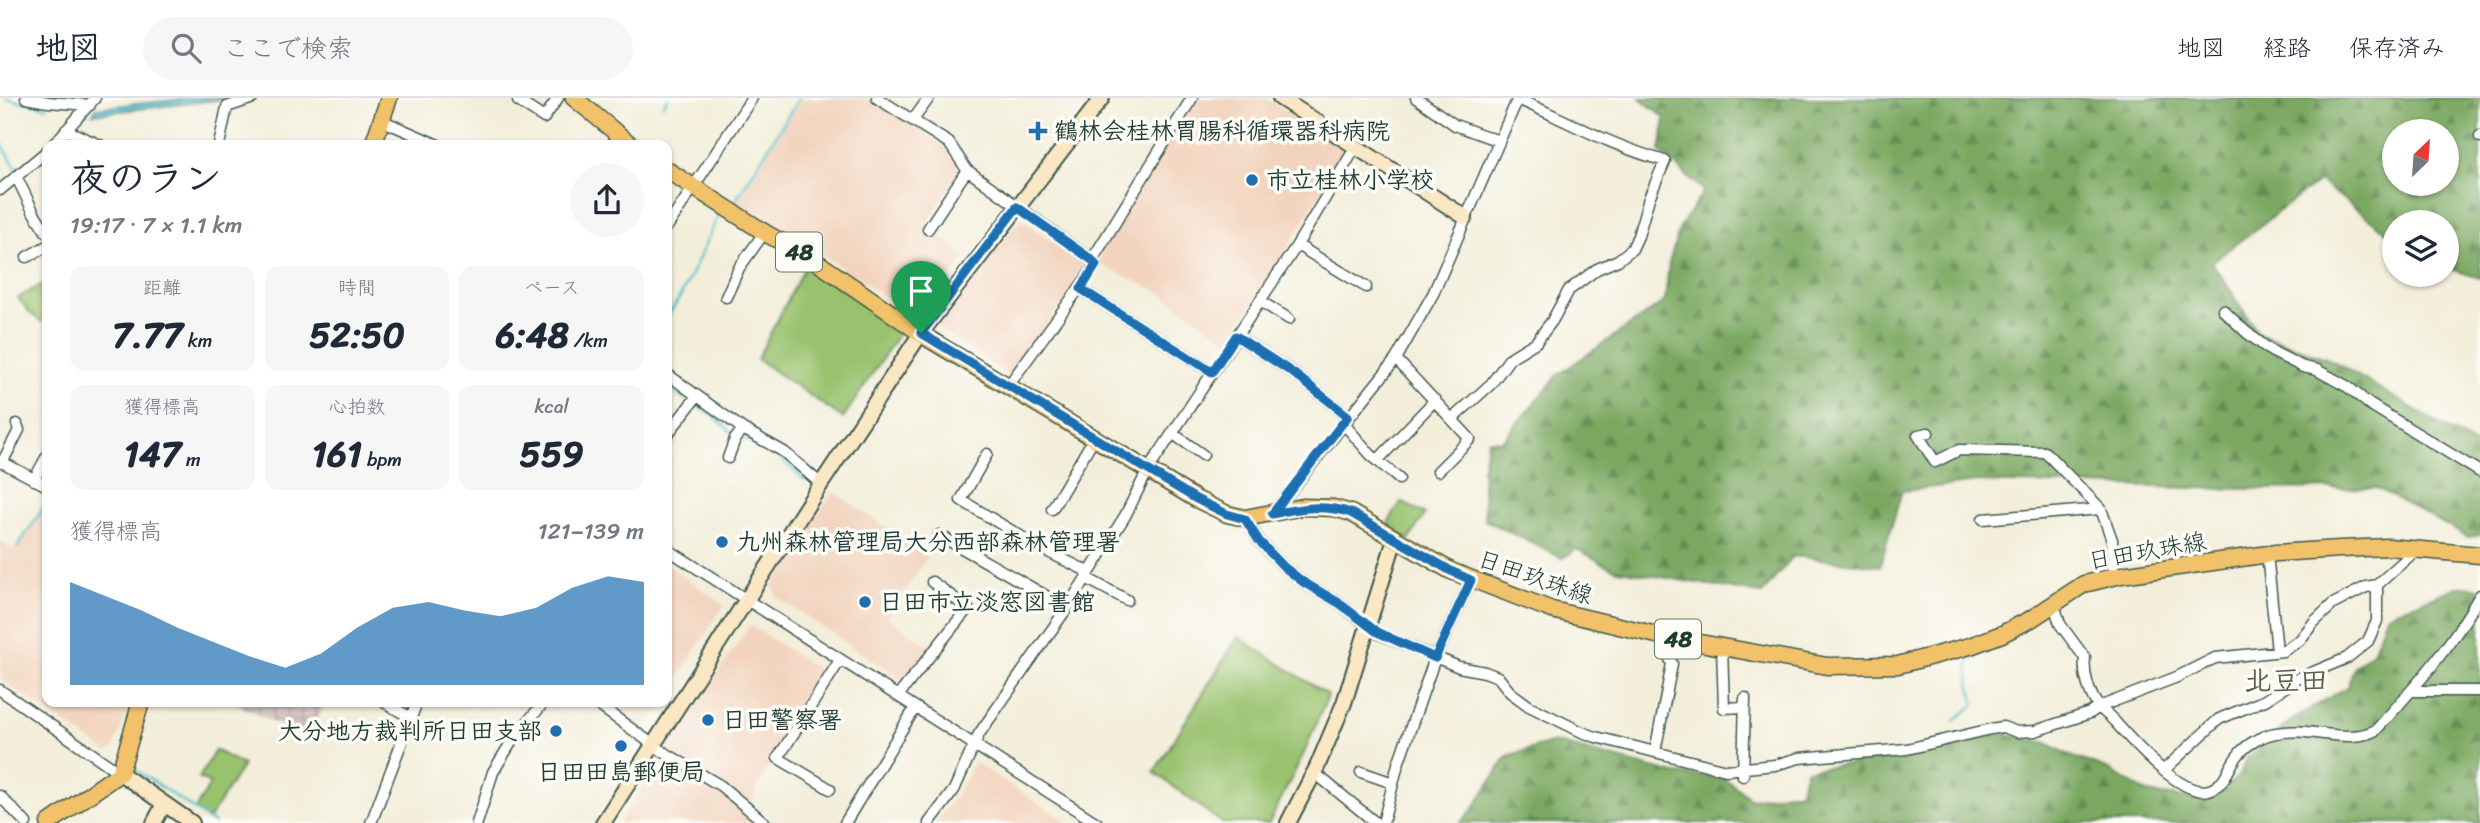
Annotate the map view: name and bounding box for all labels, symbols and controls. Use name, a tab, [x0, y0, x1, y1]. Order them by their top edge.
search box	[143, 17, 633, 80]
text: 地図	[35, 19, 101, 77]
text: ここで検索	[223, 25, 353, 71]
text: 地図	[2177, 27, 2225, 69]
text: 経路	[2263, 27, 2311, 69]
text: 保存済み	[2349, 27, 2445, 69]
icon: search	[167, 29, 205, 67]
place label: 鶴林会桂林胃腸科循環器科病院	[1054, 110, 1390, 152]
north arrow	[2382, 119, 2459, 196]
map controls	[2382, 119, 2459, 287]
marker: 鶴林会桂林胃腸科循環器科病院	[1028, 121, 1048, 141]
text: 夜のラン	[70, 145, 222, 212]
place label: 市立桂林小学校	[1266, 159, 1434, 201]
button: share	[570, 163, 644, 237]
marker: 市立桂林小学校	[1244, 172, 1260, 188]
text: 19:17 · 7 × 1.1 km	[70, 205, 242, 246]
button: layers	[2382, 210, 2459, 287]
road number: 48	[776, 232, 822, 272]
pin	[891, 261, 951, 333]
text: 距離	[143, 271, 181, 304]
text: 時間	[338, 271, 376, 304]
text: ペース	[524, 271, 580, 304]
icon: arrive	[902, 272, 940, 310]
text: 7.77	[112, 304, 183, 366]
text: 52:50	[309, 304, 405, 366]
text: 6:48	[495, 304, 569, 366]
text: km	[183, 324, 212, 357]
text: /km	[569, 324, 608, 357]
text: 獲得標高	[124, 390, 200, 423]
text: 心拍数	[328, 390, 386, 423]
text: kcal	[534, 390, 569, 423]
text: 147	[124, 423, 181, 485]
text: 161	[312, 423, 362, 485]
text: 559	[520, 423, 584, 485]
text: m	[181, 443, 201, 476]
text: bpm	[362, 443, 402, 476]
text: 獲得標高	[70, 511, 162, 552]
text: 121–139 m	[538, 511, 644, 552]
street label: 日田玖珠線	[2084, 520, 2210, 582]
place label: 九州森林管理局大分西部森林管理署	[736, 521, 1120, 563]
marker: 九州森林管理局大分西部森林管理署	[714, 534, 730, 550]
street label: 日田玖珠線	[1471, 538, 1599, 616]
place label: 日田市立淡窓図書館	[879, 581, 1095, 623]
marker: 日田市立淡窓図書館	[857, 594, 873, 610]
road number: 48	[1655, 620, 1701, 659]
district label: 北豆田	[2244, 656, 2328, 705]
place label: 日田警察署	[722, 699, 842, 741]
place label: 大分地方裁判所日田支部	[278, 710, 542, 752]
marker: 日田警察署	[700, 712, 716, 728]
marker: 大分地方裁判所日田支部	[548, 723, 564, 739]
marker: 日田田島郵便局	[613, 738, 629, 754]
place label: 日田田島郵便局	[537, 751, 705, 793]

